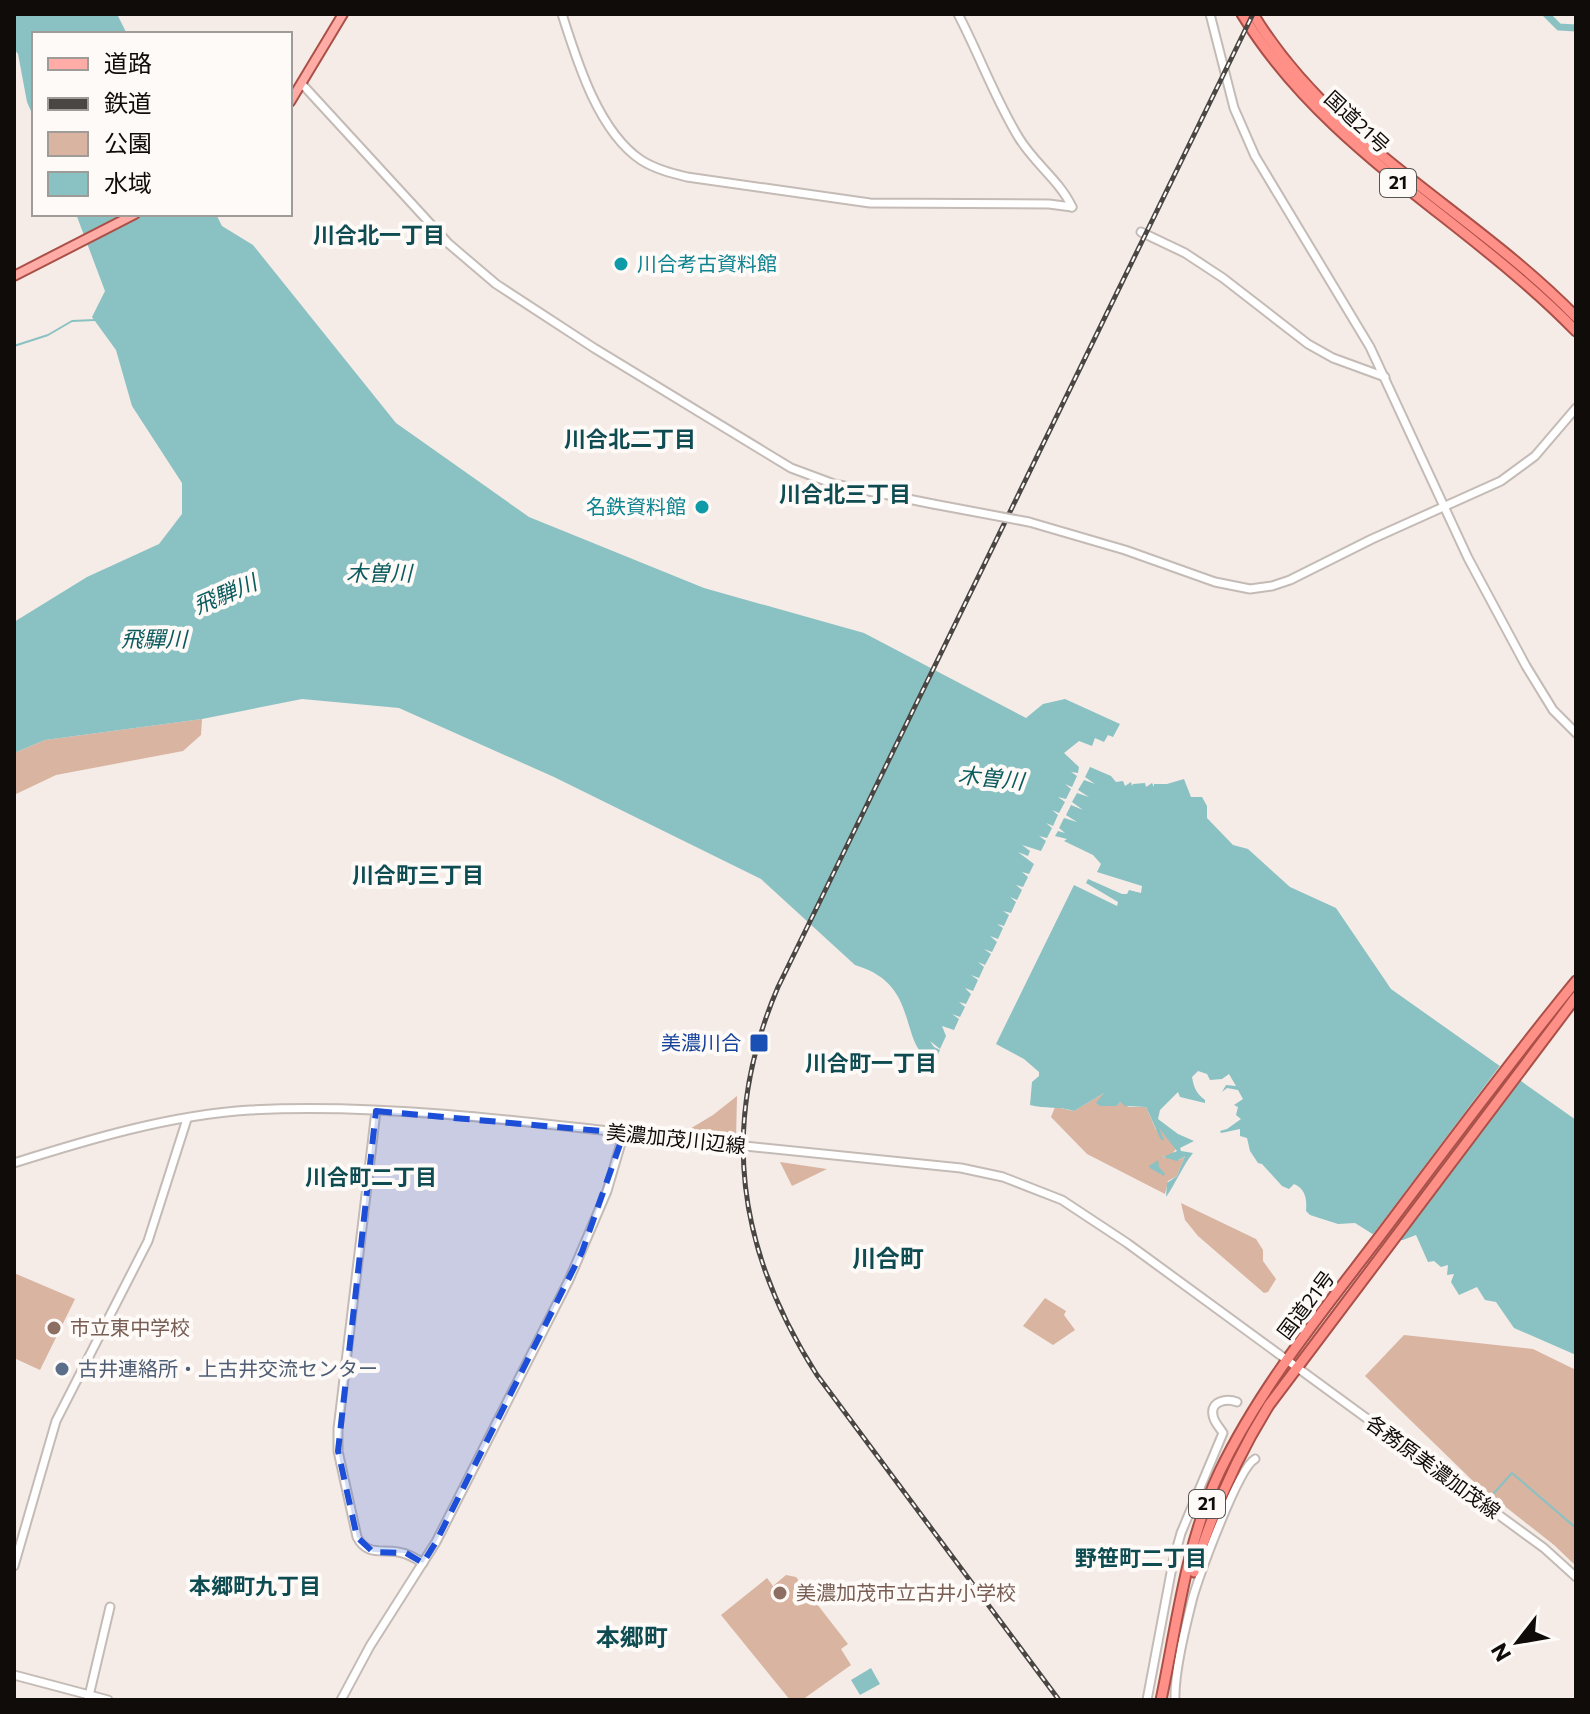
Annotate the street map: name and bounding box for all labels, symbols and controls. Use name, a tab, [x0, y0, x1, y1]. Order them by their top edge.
legend	[32, 32, 292, 216]
text: 道路	[104, 48, 152, 77]
street label: 国道21号	[1320, 85, 1395, 157]
text: 鉄道	[104, 88, 152, 117]
text: 公園	[104, 128, 152, 157]
text: 水域	[104, 168, 152, 197]
road number: 21	[1380, 169, 1416, 197]
district label: 川合北一丁目	[313, 221, 445, 248]
place label: 川合考古資料館	[637, 251, 777, 275]
marker: 川合考古資料館	[612, 255, 630, 273]
district label: 川合北二丁目	[564, 425, 696, 452]
district label: 川合北三丁目	[779, 480, 911, 507]
place label: 名鉄資料館	[586, 494, 686, 518]
marker: 名鉄資料館	[693, 498, 711, 516]
water label: 木曽川	[346, 559, 414, 586]
water label: 飛騨川	[189, 567, 262, 619]
water label: 飛驒川	[121, 625, 189, 652]
water label: 木曽川	[957, 761, 1027, 795]
district label: 川合町三丁目	[352, 861, 484, 888]
place label: 美濃川合	[661, 1030, 741, 1054]
marker: 美濃川合	[748, 1032, 770, 1054]
district label: 川合町一丁目	[805, 1049, 937, 1076]
street label: 美濃加茂川辺線	[605, 1119, 747, 1157]
district label: 川合町二丁目	[305, 1163, 437, 1190]
district label: 川合町	[852, 1243, 924, 1272]
street label: 国道21号	[1272, 1265, 1339, 1343]
place label: 市立東中学校	[70, 1315, 190, 1339]
marker: 市立東中学校	[45, 1319, 63, 1337]
place label: 古井連絡所・上古井交流センター	[78, 1356, 378, 1380]
marker: 古井連絡所・上古井交流センター	[53, 1360, 71, 1378]
street label: 各務原美濃加茂線	[1362, 1409, 1505, 1523]
road number: 21	[1189, 1490, 1225, 1518]
district label: 野笹町二丁目	[1075, 1544, 1207, 1571]
district label: 本郷町九丁目	[189, 1572, 321, 1599]
place label: 美濃加茂市立古井小学校	[796, 1580, 1016, 1604]
marker: 美濃加茂市立古井小学校	[771, 1584, 789, 1602]
north arrow	[1478, 1602, 1558, 1682]
district label: 本郷町	[596, 1622, 668, 1651]
text: N	[1485, 1639, 1516, 1667]

